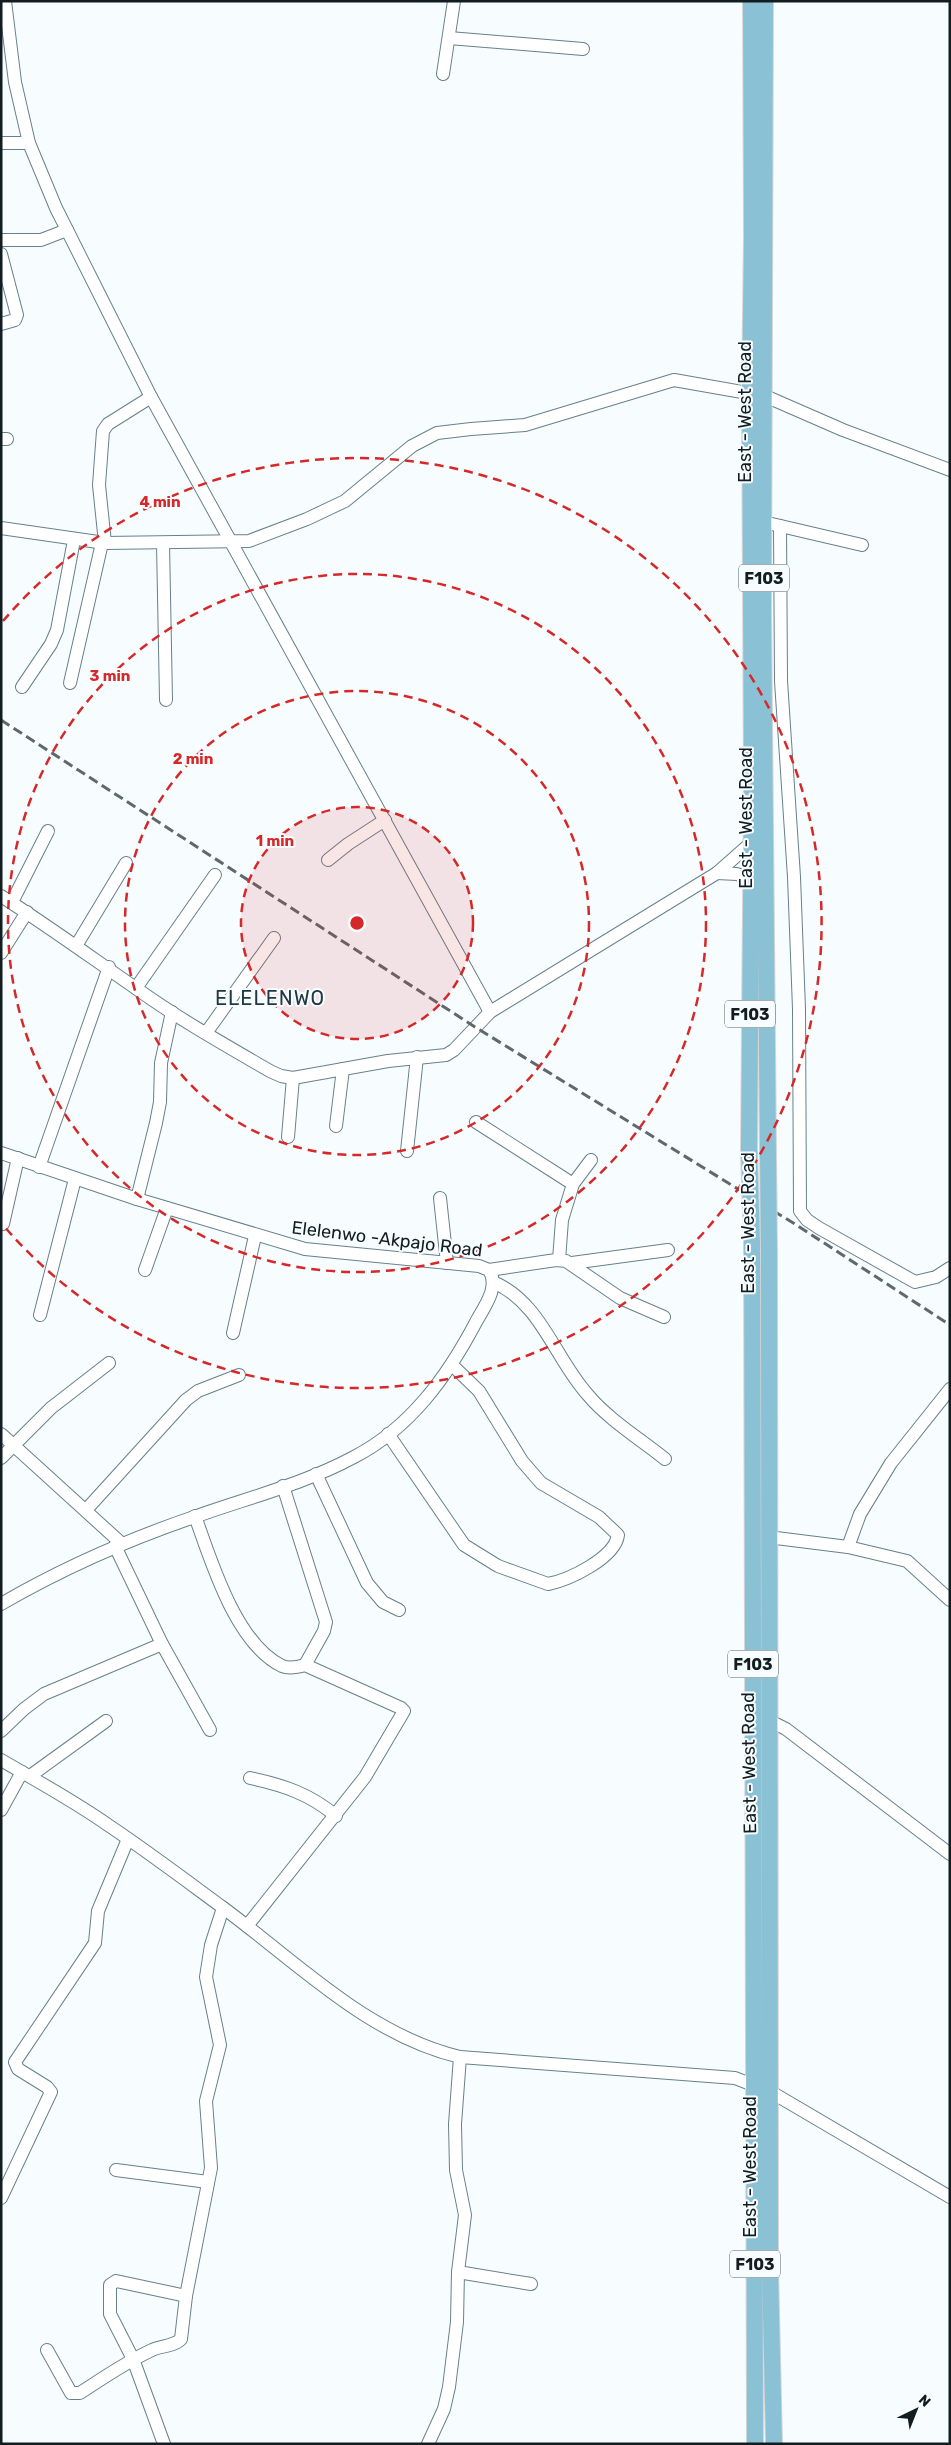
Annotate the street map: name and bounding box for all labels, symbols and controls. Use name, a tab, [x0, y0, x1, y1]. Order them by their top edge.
street label: East - West Road	[734, 341, 756, 483]
text: 4 min	[139, 493, 181, 511]
road number: F103	[739, 564, 789, 592]
text: 3 min	[90, 667, 130, 685]
street label: East - West Road	[735, 747, 757, 889]
text: 2 min	[173, 750, 213, 768]
text: 1 min	[256, 832, 294, 850]
centre of rings	[348, 914, 366, 932]
district label: ELELENWO	[215, 986, 325, 1010]
road number: F103	[725, 1001, 775, 1028]
street label: East - West Road	[737, 1152, 759, 1294]
street label: Elelenwo -Akpajo Road	[290, 1216, 484, 1262]
road number: F103	[728, 1650, 778, 1678]
street label: East - West Road	[737, 1692, 761, 1834]
street label: East - West Road	[739, 2096, 761, 2238]
road number: F103	[730, 2250, 780, 2278]
north arrow	[891, 2385, 941, 2435]
text: N	[915, 2391, 934, 2411]

